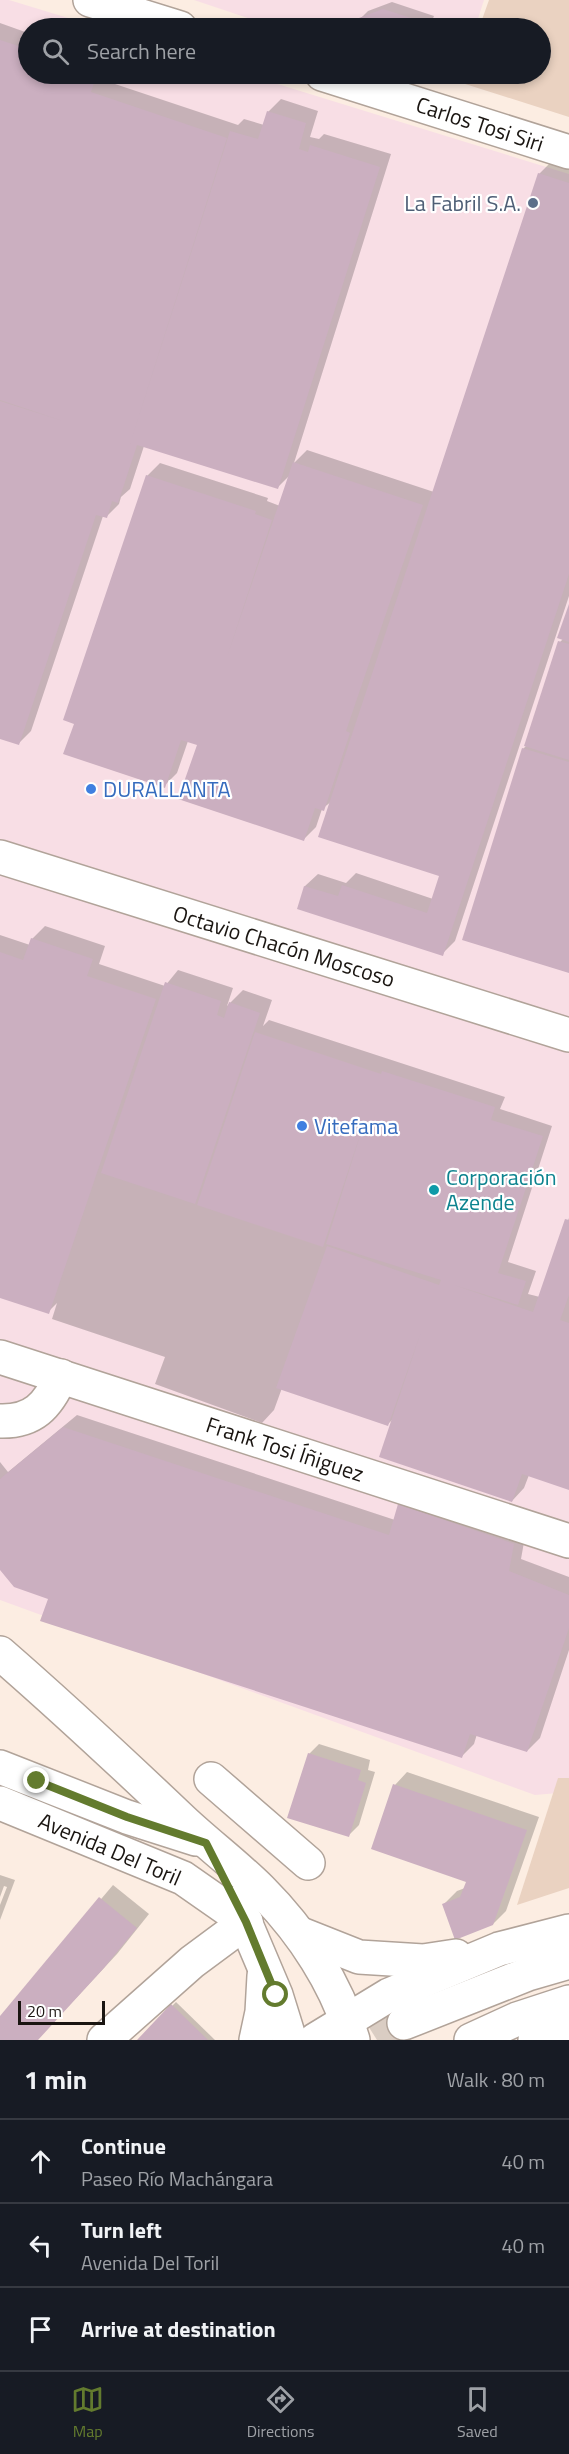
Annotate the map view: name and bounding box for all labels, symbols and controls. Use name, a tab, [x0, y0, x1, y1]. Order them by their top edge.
search box	[18, 18, 551, 84]
text: Search here	[87, 34, 196, 68]
icon: search	[39, 35, 72, 68]
street label: Carlos Tosi Siri	[412, 87, 548, 161]
place label: La Fabril S.A.	[404, 186, 521, 220]
marker: La Fabril S.A.	[526, 196, 540, 210]
place label: DURALLANTA	[103, 772, 231, 806]
marker: DURALLANTA	[84, 782, 98, 796]
street label: Octavio Chacón Moscoso	[169, 896, 399, 996]
place label: Vitefama	[314, 1109, 398, 1143]
marker: Vitefama	[295, 1119, 309, 1133]
place label: Corporación Azende	[446, 1160, 557, 1219]
marker: Corporación Azende	[427, 1183, 441, 1197]
street label: Frank Tosi Íñiguez	[202, 1407, 368, 1491]
route end	[23, 1767, 49, 1793]
street label: Avenida Del Toril	[33, 1804, 187, 1894]
route start	[262, 1981, 288, 2007]
scale bar	[18, 1998, 105, 2026]
text: 20 m	[27, 1999, 62, 2023]
text: 1 min	[24, 2060, 87, 2099]
text: Walk · 80 m	[447, 2064, 545, 2095]
text: Continue	[81, 2129, 166, 2163]
icon: ahead	[24, 2145, 57, 2178]
text: 40 m	[501, 2146, 545, 2177]
text: Paseo Río Machángara	[81, 2163, 273, 2194]
text: Turn left	[81, 2213, 162, 2247]
icon: left	[24, 2229, 57, 2262]
text: 40 m	[501, 2230, 545, 2261]
text: Avenida Del Toril	[81, 2247, 219, 2278]
text: Arrive at destination	[81, 2312, 276, 2346]
icon: arrive	[24, 2313, 57, 2346]
tab: Map	[71, 2383, 104, 2443]
tab: Directions	[247, 2383, 315, 2443]
tab: Saved	[457, 2383, 498, 2443]

